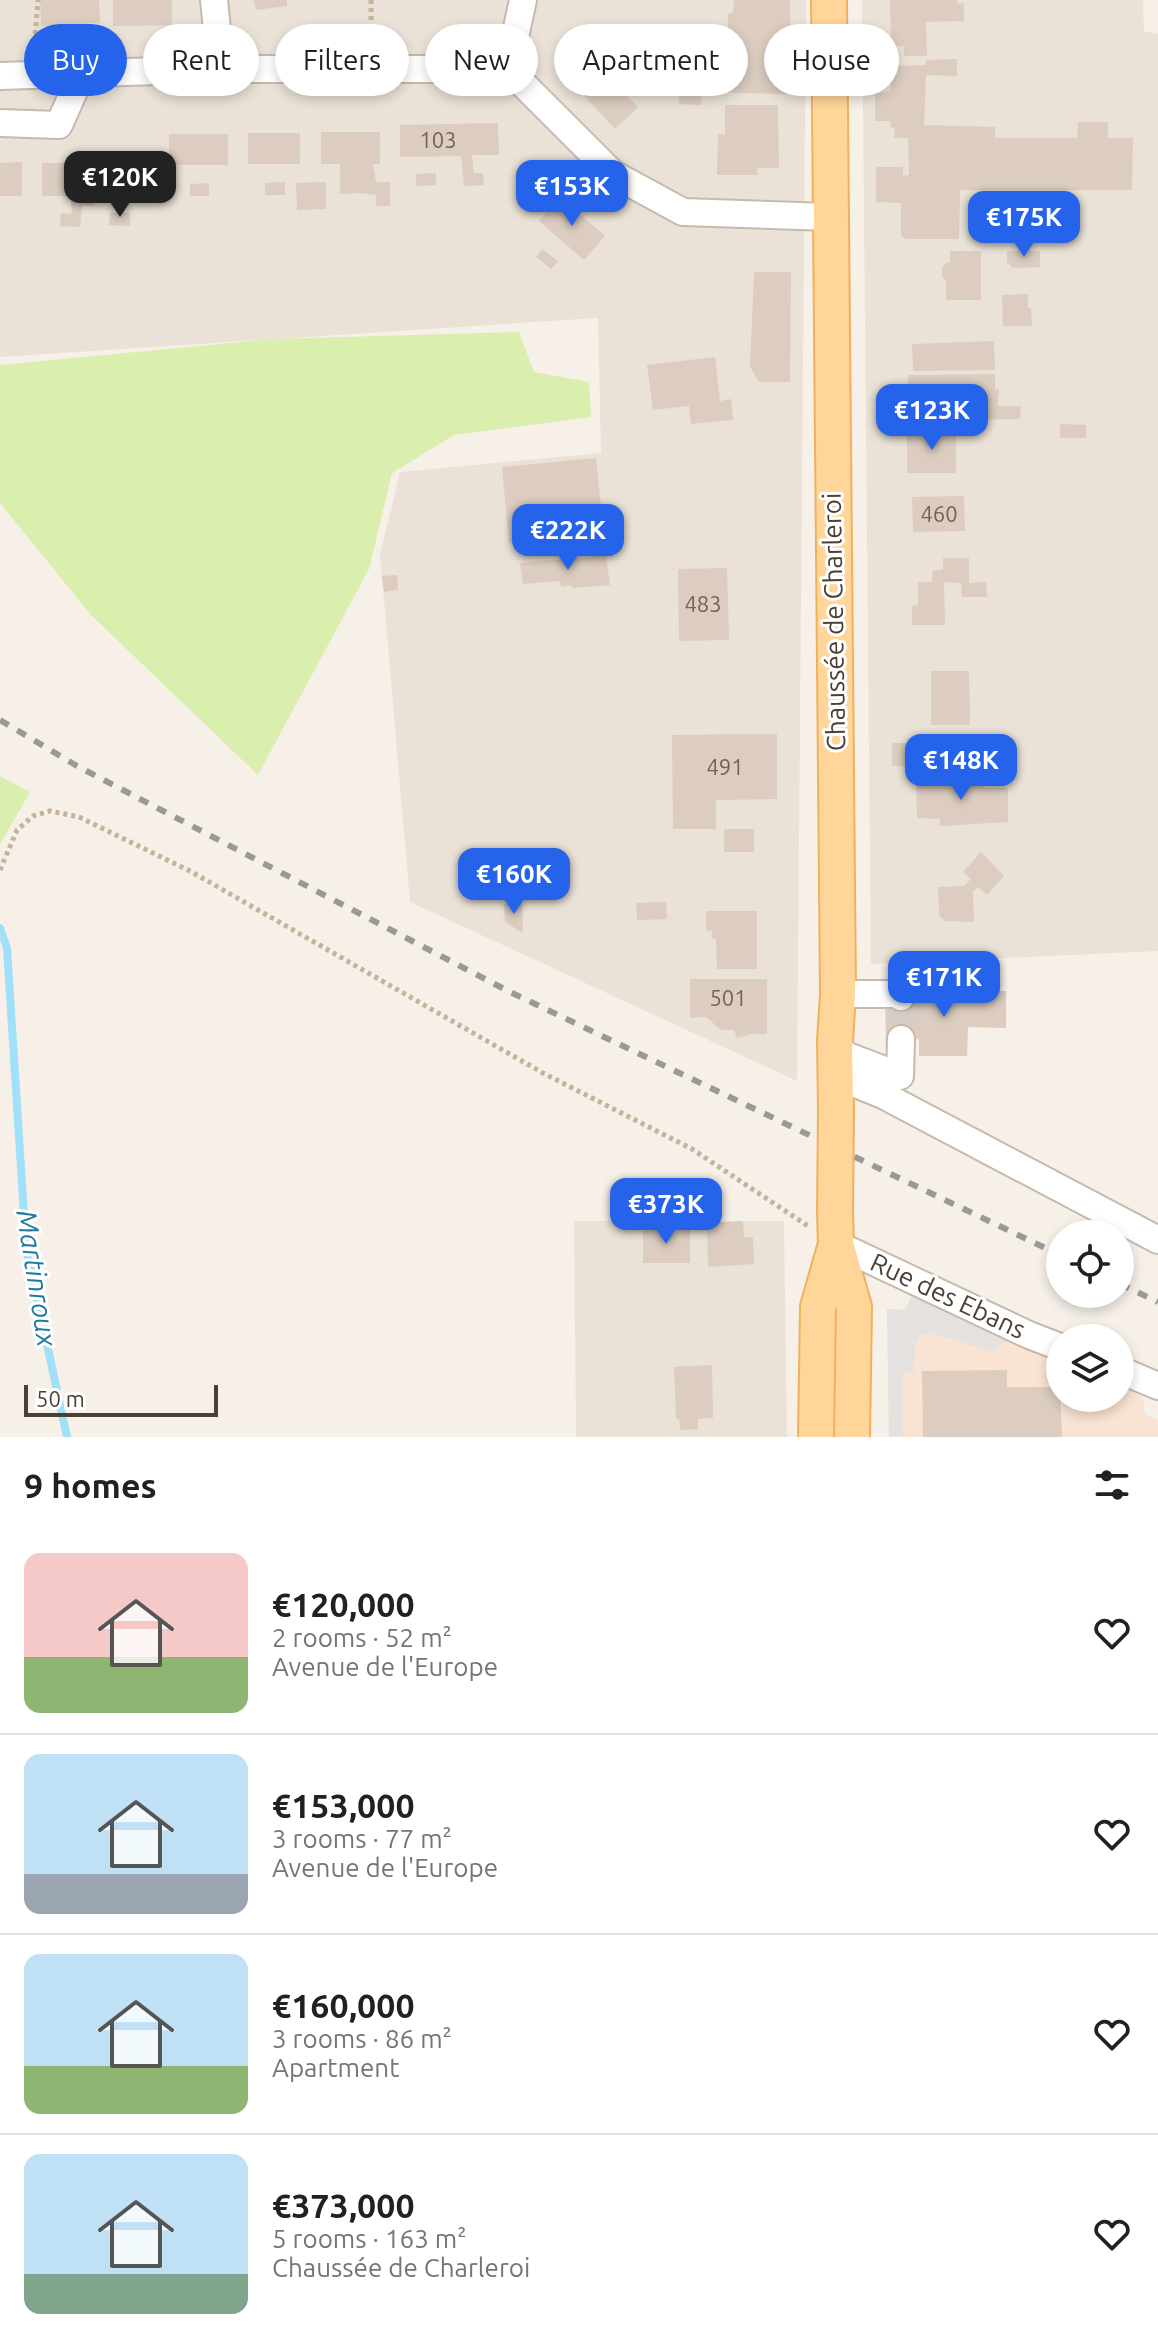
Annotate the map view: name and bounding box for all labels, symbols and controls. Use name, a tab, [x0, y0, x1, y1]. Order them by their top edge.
chip: Buy	[24, 24, 127, 96]
chip: Rent	[143, 24, 259, 96]
chip: Filters	[275, 24, 409, 96]
chip: New	[425, 24, 538, 96]
chip: Apartment	[554, 24, 748, 96]
chip: House	[764, 24, 899, 96]
house number: 103	[419, 127, 457, 152]
pin: €120K	[64, 151, 176, 219]
pin: €153K	[516, 160, 628, 228]
text: €120K	[82, 162, 158, 191]
text: €153K	[534, 171, 610, 200]
pin: €175K	[968, 191, 1080, 259]
text: €175K	[986, 202, 1062, 231]
pin: €123K	[876, 384, 988, 452]
text: €123K	[894, 395, 970, 424]
street label: Chaussée de Charleroi	[817, 493, 850, 751]
house number: 460	[920, 501, 958, 526]
pin: €222K	[512, 504, 624, 572]
text: €222K	[530, 515, 606, 544]
house number: 483	[684, 591, 722, 616]
pin: €148K	[905, 734, 1017, 802]
text: €148K	[923, 745, 999, 774]
house number: 491	[706, 754, 744, 779]
pin: €160K	[458, 848, 570, 916]
text: €160K	[476, 859, 552, 888]
pin: €171K	[888, 951, 1000, 1019]
text: €171K	[906, 962, 982, 991]
house number: 501	[709, 985, 747, 1010]
pin: €373K	[610, 1178, 722, 1246]
text: €373K	[628, 1189, 704, 1218]
water label: Martinroux	[11, 1208, 64, 1349]
map controls	[1046, 1220, 1134, 1412]
button: locate	[1046, 1220, 1134, 1308]
street label: Rue des Ebans	[866, 1247, 1030, 1344]
button: layers	[1046, 1324, 1134, 1412]
scale bar	[24, 1381, 218, 1417]
text: 50 m	[36, 1386, 85, 1411]
icon: filters	[1090, 1463, 1134, 1507]
text: 9 homes	[24, 1466, 157, 1504]
icon: home	[88, 1585, 184, 1681]
text: €120,000	[272, 1585, 415, 1623]
icon: heart	[1090, 1611, 1134, 1655]
text: 2 rooms · 52 m²	[272, 1623, 452, 1652]
text: Avenue de l'Europe	[272, 1652, 498, 1681]
icon: home	[88, 1786, 184, 1882]
text: €153,000	[272, 1786, 415, 1824]
icon: heart	[1090, 1812, 1134, 1856]
text: 3 rooms · 77 m²	[272, 1824, 452, 1853]
text: Avenue de l'Europe	[272, 1853, 498, 1882]
icon: home	[88, 1986, 184, 2082]
text: €160,000	[272, 1986, 415, 2024]
icon: heart	[1090, 2012, 1134, 2056]
text: 3 rooms · 86 m²	[272, 2024, 452, 2053]
text: Apartment	[272, 2053, 399, 2082]
icon: home	[88, 2186, 184, 2282]
text: €373,000	[272, 2186, 415, 2224]
icon: heart	[1090, 2212, 1134, 2256]
text: 5 rooms · 163 m²	[272, 2224, 467, 2253]
text: Chaussée de Charleroi	[272, 2253, 530, 2282]

